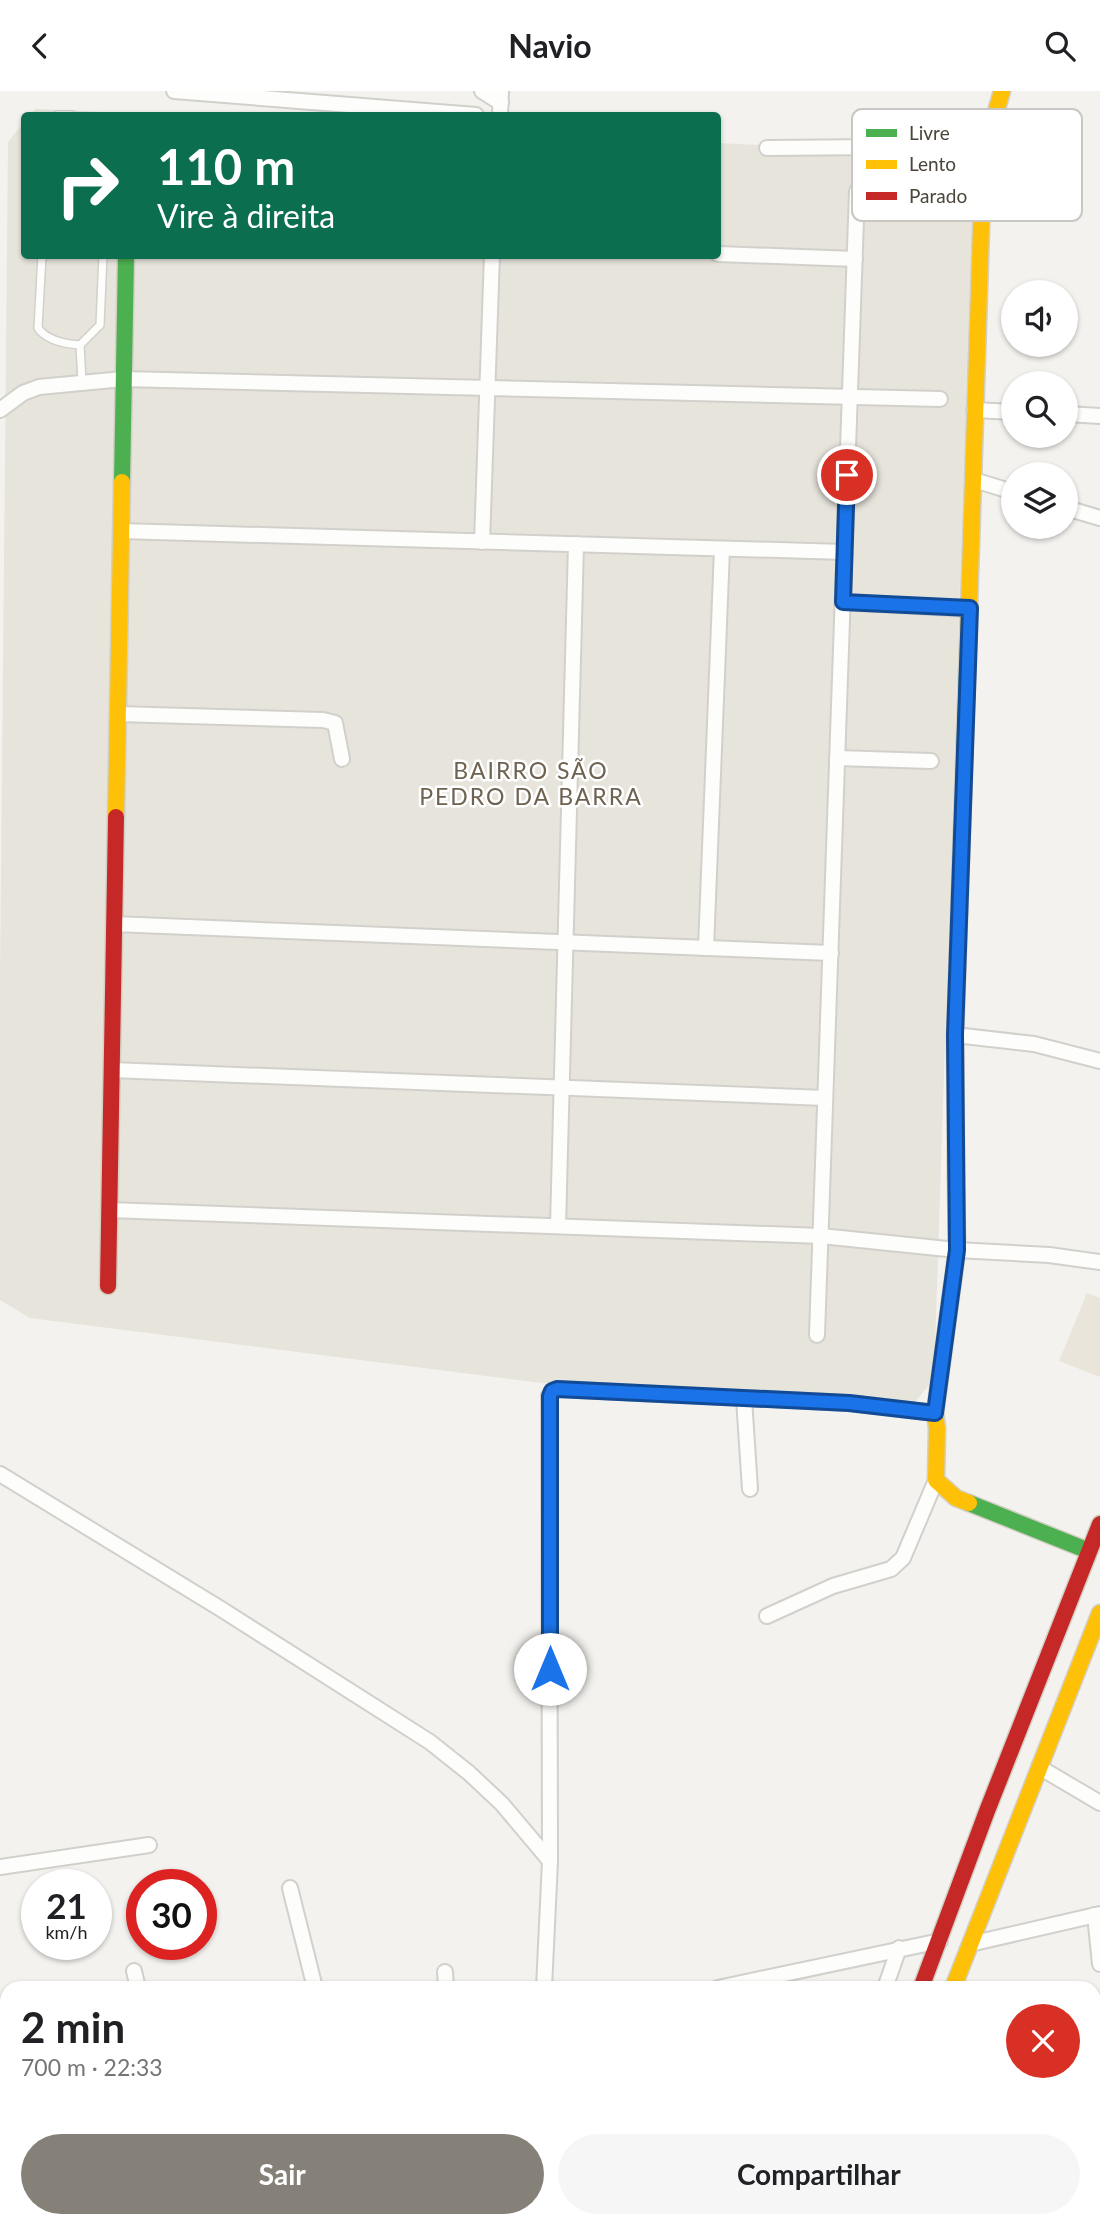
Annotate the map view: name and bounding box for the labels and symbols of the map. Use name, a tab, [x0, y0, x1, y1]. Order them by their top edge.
legend	[852, 109, 1082, 221]
text: Livre	[909, 121, 950, 144]
text: Lento	[909, 152, 956, 175]
text: Parado	[909, 184, 967, 207]
pin	[817, 445, 877, 505]
district label: BAIRRO SÃO PEDRO DA BARRA	[419, 756, 643, 810]
position arrow	[513, 1632, 587, 1706]
speed limit sign: 30	[126, 1869, 217, 1960]

